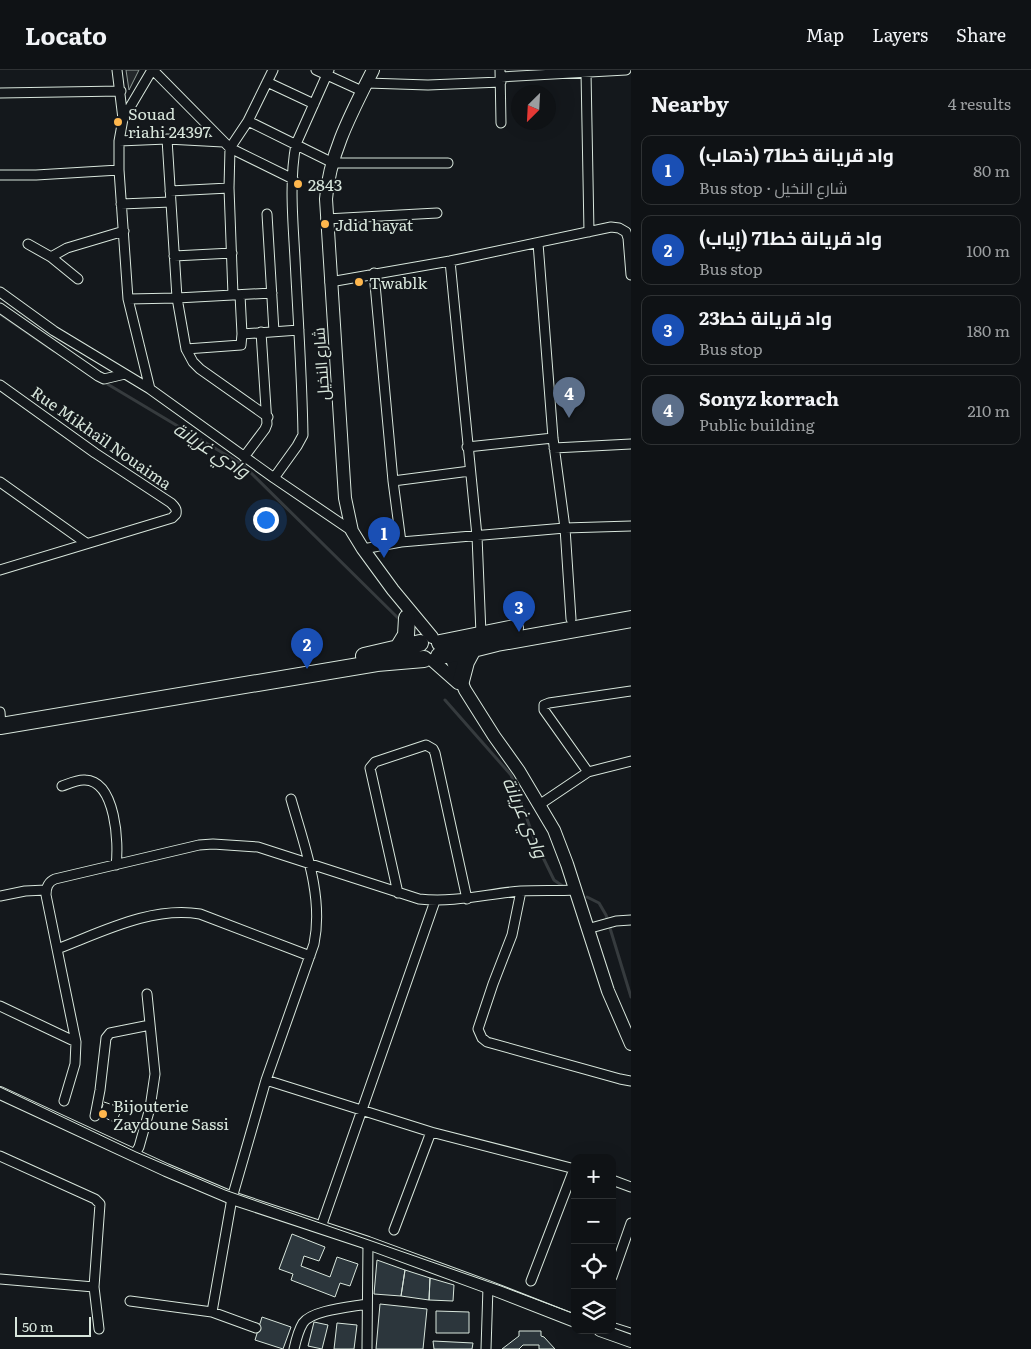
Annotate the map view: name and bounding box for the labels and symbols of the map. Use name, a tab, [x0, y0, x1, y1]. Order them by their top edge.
north arrow	[511, 85, 556, 130]
place label: Souad riahi 24397	[128, 101, 211, 143]
marker: Souad riahi 24397	[112, 116, 124, 128]
place label: 2843	[308, 172, 342, 196]
marker: 2843	[292, 178, 304, 190]
place label: Jdid hayat	[335, 212, 414, 236]
marker: Jdid hayat	[319, 218, 331, 230]
place label: Twablk	[369, 270, 427, 294]
marker: Twablk	[353, 276, 365, 288]
street label: شارع النخيل	[305, 327, 336, 401]
pin: 4	[553, 377, 585, 418]
street label: Rue Mikhaïl Nouaima	[27, 379, 177, 495]
water label: وادي غريانة	[168, 414, 256, 486]
your location	[253, 507, 279, 533]
pin: 1	[368, 517, 400, 558]
pin: 3	[503, 591, 535, 632]
pin: 2	[291, 628, 323, 669]
water label: وادي غريانة	[495, 772, 556, 864]
place label: Bijouterie Zaydoune Sassi	[113, 1093, 229, 1135]
marker: Bijouterie Zaydoune Sassi	[97, 1108, 109, 1120]
scale bar	[15, 1314, 91, 1337]

